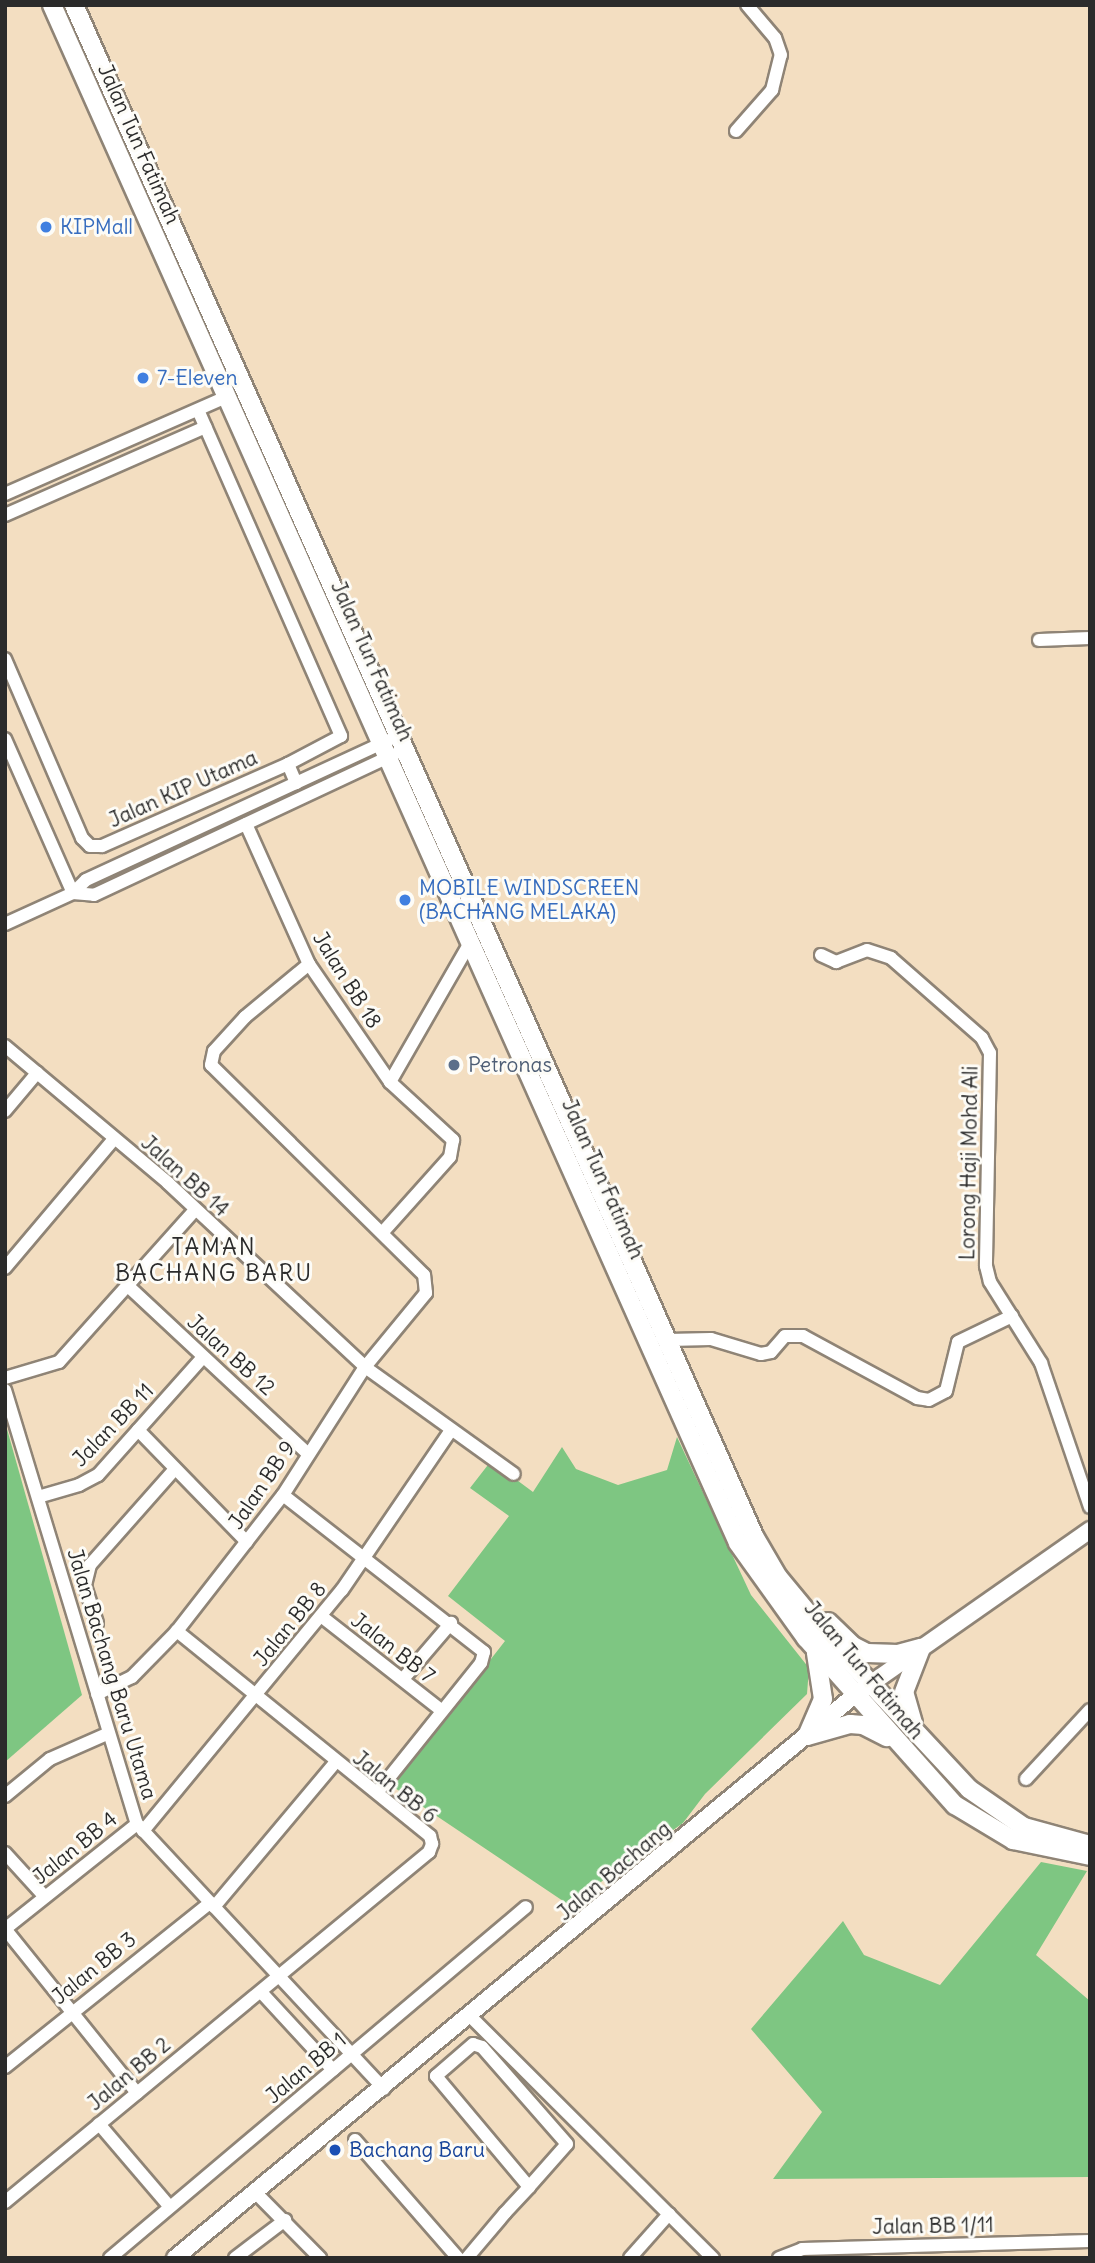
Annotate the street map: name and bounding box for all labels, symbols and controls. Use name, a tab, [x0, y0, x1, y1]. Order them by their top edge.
street label: Jalan Tun Fatimah	[92, 60, 186, 228]
place label: KIPMall	[60, 214, 133, 240]
marker: KIPMall	[38, 219, 54, 235]
place label: 7-Eleven	[157, 365, 238, 391]
marker: 7-Eleven	[135, 370, 151, 386]
street label: Jalan Tun Fatimah	[325, 577, 419, 745]
street label: Jalan KIP Utama	[105, 745, 261, 833]
place label: MOBILE WINDSCREEN (BACHANG MELAKA)	[419, 875, 639, 925]
marker: MOBILE WINDSCREEN (BACHANG MELAKA)	[397, 892, 413, 908]
street label: Jalan BB 18	[307, 927, 387, 1033]
place label: Petronas	[468, 1052, 552, 1078]
marker: Petronas	[446, 1057, 462, 1073]
street label: Lorong Haji Mohd Ali	[955, 1066, 983, 1260]
street label: Jalan Tun Fatimah	[556, 1095, 650, 1263]
street label: Jalan BB 14	[136, 1130, 234, 1222]
district label: TAMAN BACHANG BARU	[116, 1233, 312, 1287]
street label: Jalan BB 12	[182, 1309, 280, 1401]
street label: Jalan BB 11	[67, 1378, 159, 1472]
street label: Jalan BB 9	[223, 1436, 301, 1534]
street label: Jalan Bachang Baru Utama	[62, 1545, 162, 1803]
street label: Jalan BB 8	[248, 1577, 332, 1671]
street label: Jalan Tun Fatimah	[799, 1596, 929, 1744]
street label: Jalan BB 7	[346, 1608, 440, 1688]
street label: Jalan BB 6	[348, 1745, 442, 1829]
street label: Jalan BB 4	[28, 1806, 122, 1890]
street label: Jalan Bachang	[552, 1816, 676, 1926]
street label: Jalan BB 3	[47, 1926, 141, 2010]
street label: Jalan BB 1	[261, 2027, 351, 2109]
street label: Jalan BB 2	[82, 2032, 176, 2116]
place label: Bachang Baru	[349, 2137, 485, 2163]
marker: Bachang Baru	[327, 2142, 343, 2158]
street label: Jalan BB 1/11	[872, 2212, 994, 2240]

